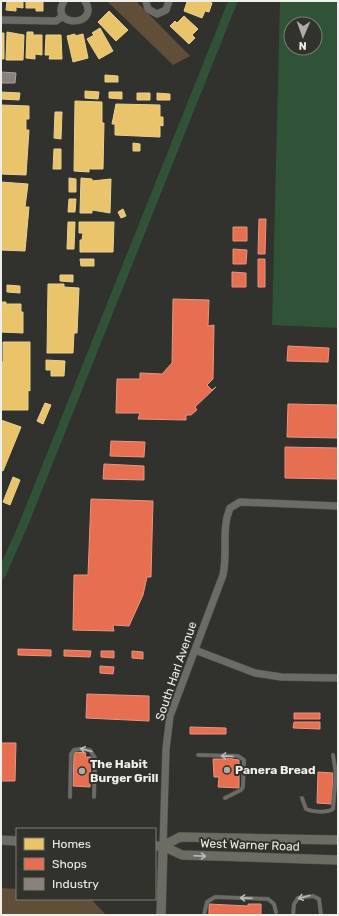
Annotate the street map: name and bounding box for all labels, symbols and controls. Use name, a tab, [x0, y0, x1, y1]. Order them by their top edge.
north arrow	[283, 16, 323, 56]
text: N	[298, 39, 307, 52]
street label: South Harl Avenue	[152, 619, 200, 722]
one-way arrow	[80, 746, 93, 754]
one-way arrow	[221, 752, 234, 759]
place label: The Habit Burger Grill	[90, 757, 158, 785]
place label: Panera Bread	[235, 763, 316, 777]
marker: Panera Bread	[222, 765, 232, 775]
marker: The Habit Burger Grill	[77, 766, 87, 776]
legend	[16, 828, 156, 900]
street label: West Warner Road	[200, 836, 300, 854]
text: Homes	[52, 837, 91, 851]
one-way arrow	[193, 852, 206, 860]
text: Shops	[52, 857, 87, 871]
text: Industry	[52, 877, 99, 891]
one-way arrow	[240, 894, 253, 902]
one-way arrow	[298, 894, 311, 902]

